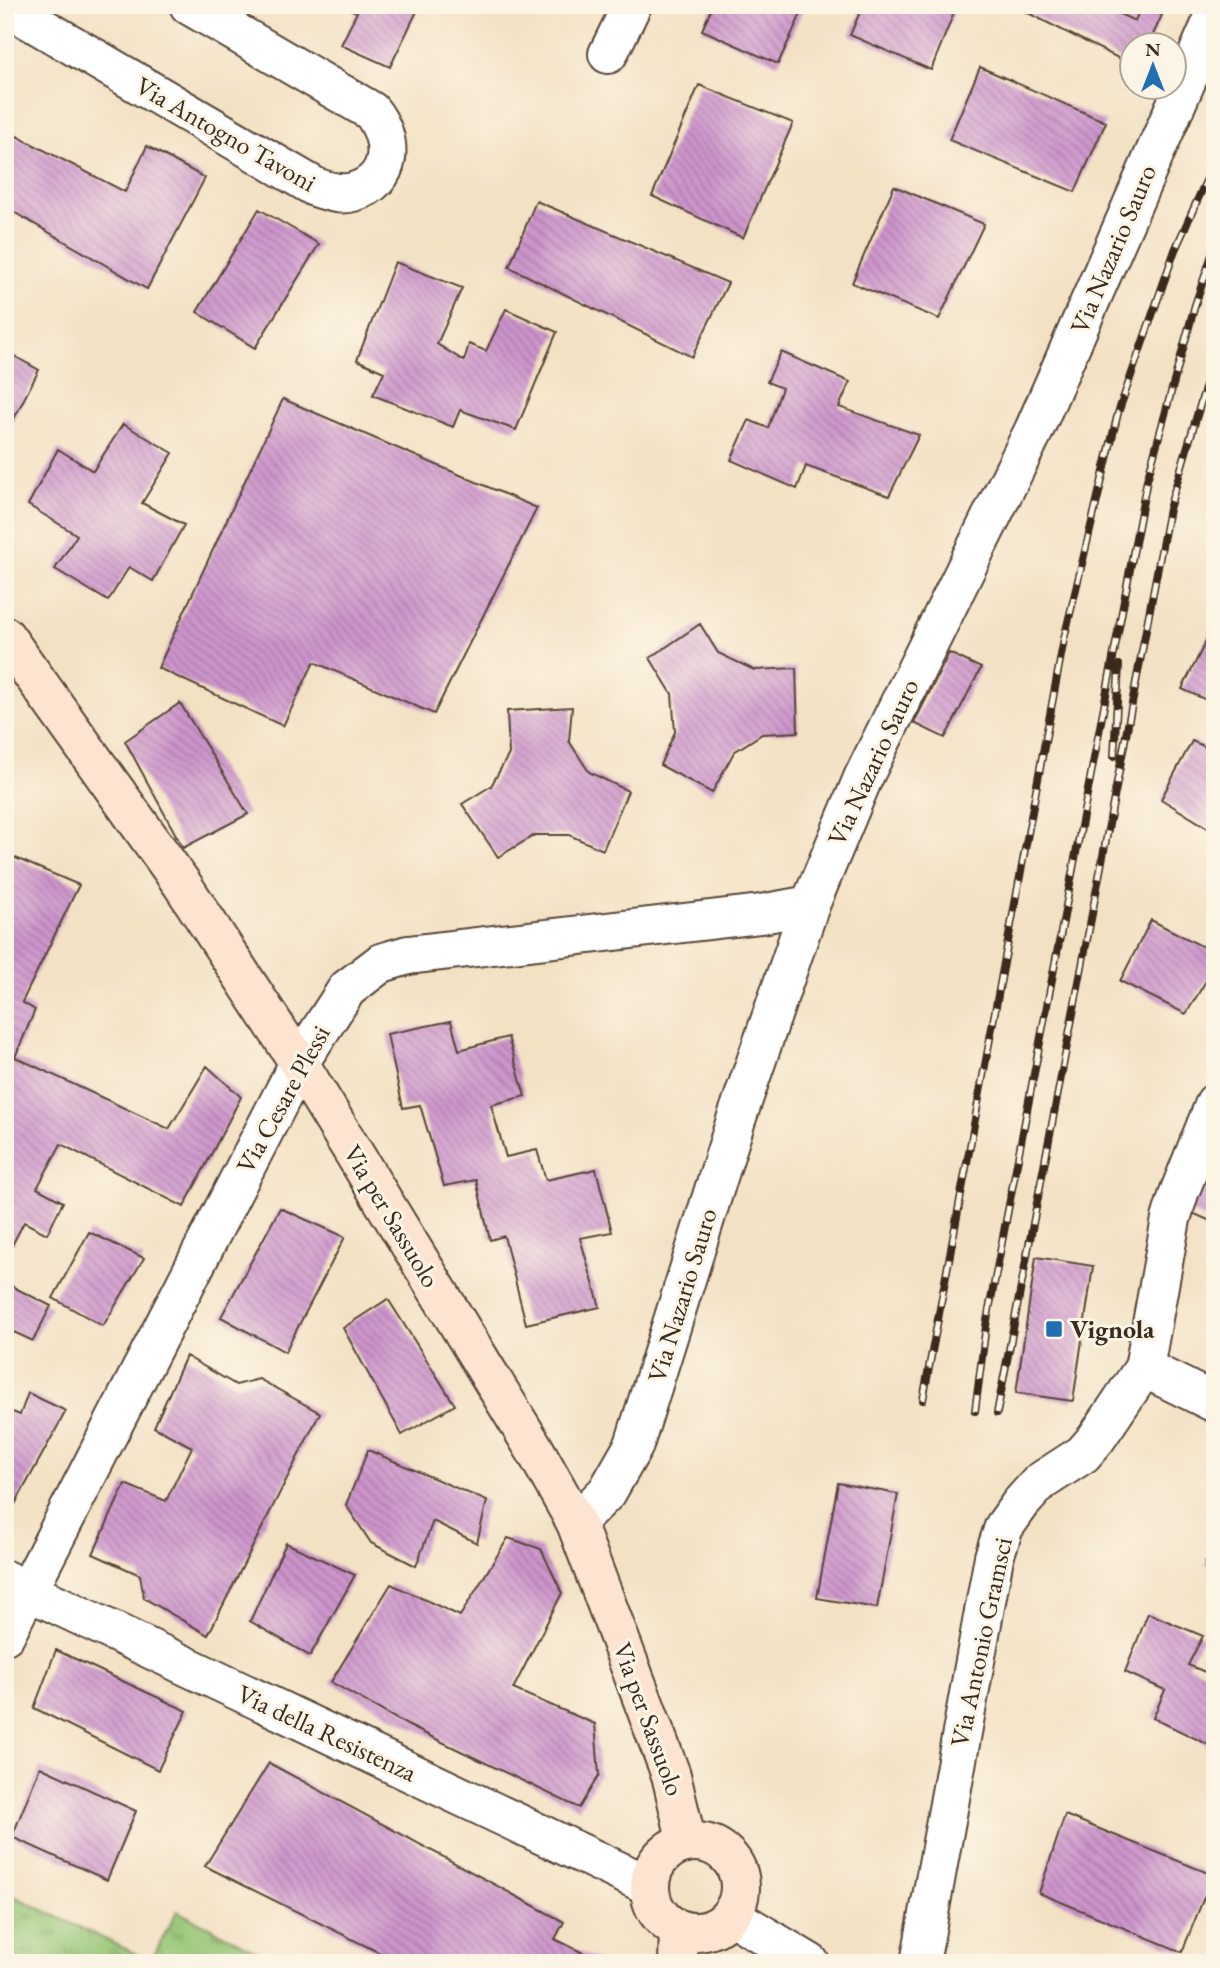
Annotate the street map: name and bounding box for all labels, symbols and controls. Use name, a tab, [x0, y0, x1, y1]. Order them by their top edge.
north arrow	[1118, 32, 1188, 102]
text: N	[1145, 37, 1161, 62]
street label: Via Antogno Tavoni	[130, 69, 322, 199]
street label: Via Nazario Sauro	[1062, 159, 1164, 339]
street label: Via Nazario Sauro	[819, 673, 927, 851]
street label: Via Cesare Plessi	[228, 1019, 338, 1179]
street label: Via per Sassuolo	[336, 1138, 448, 1294]
street label: Via Nazario Sauro	[639, 1204, 725, 1386]
place label: Vignola	[1070, 1312, 1155, 1346]
marker: Vignola	[1044, 1319, 1064, 1339]
street label: Via Antonio Gramsci	[942, 1534, 1020, 1750]
street label: Via per Sassuolo	[605, 1638, 693, 1800]
street label: Via della Resistenza	[232, 1677, 423, 1790]

